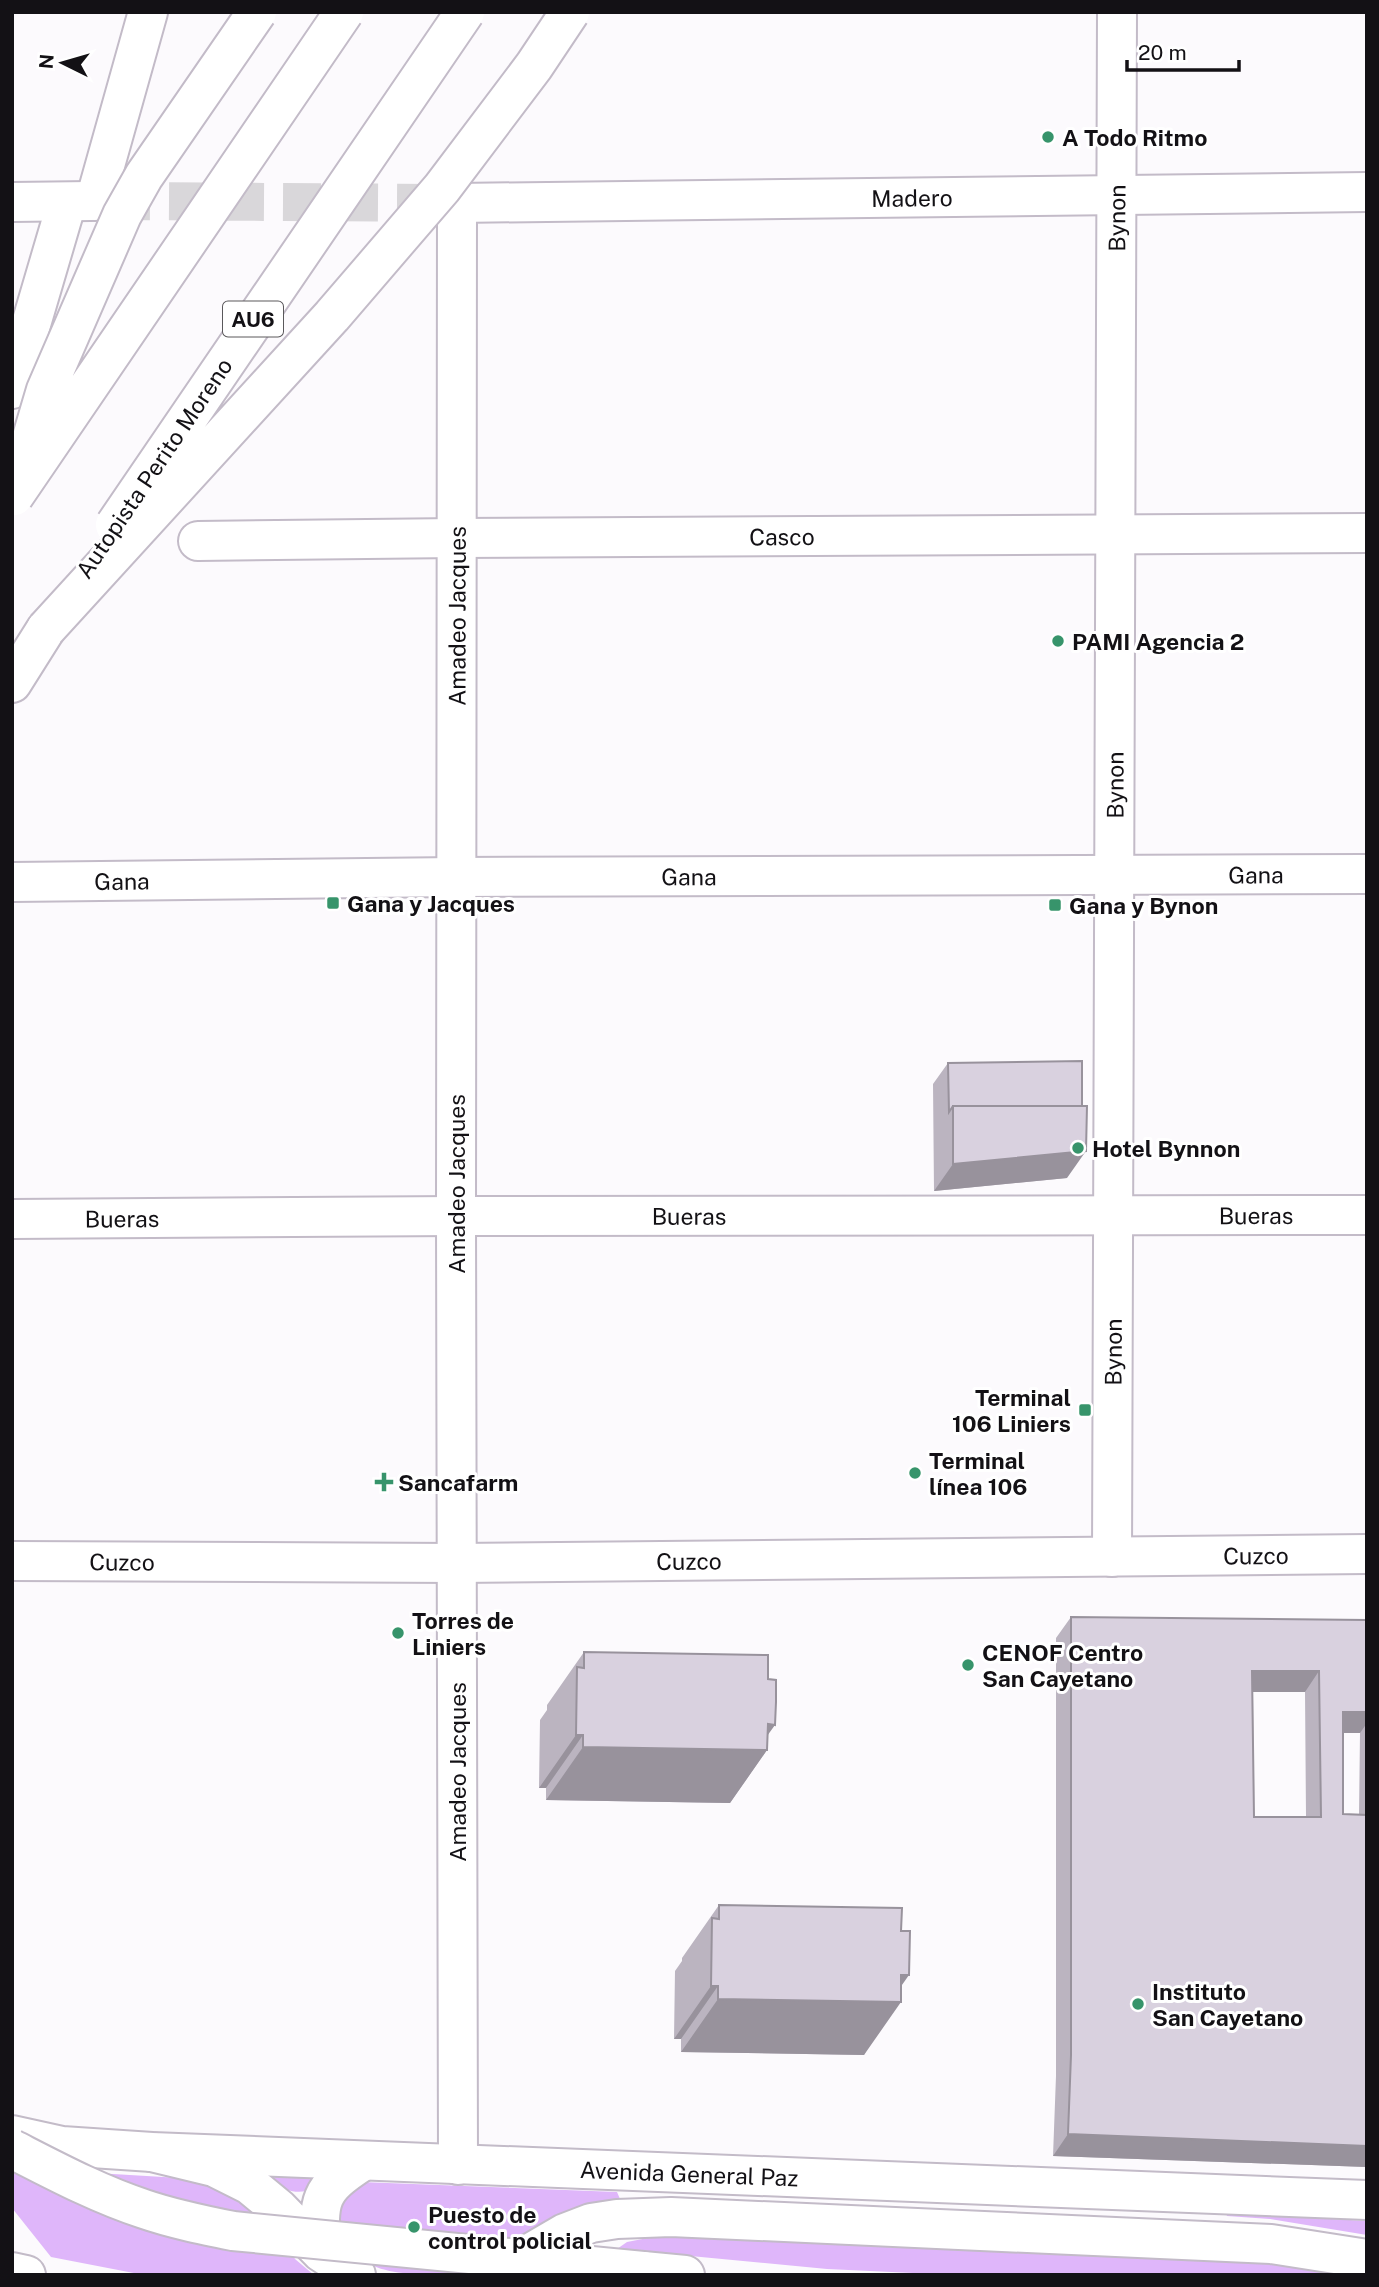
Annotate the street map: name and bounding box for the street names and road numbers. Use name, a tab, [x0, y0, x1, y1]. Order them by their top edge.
street label: Madero	[871, 184, 953, 211]
street label: Bynon	[1103, 184, 1130, 252]
road number: AU6	[223, 302, 283, 336]
street label: Autopista Perito Moreno	[70, 353, 238, 583]
street label: Casco	[749, 523, 815, 550]
street label: Amadeo Jacques	[443, 526, 470, 706]
street label: Bynon	[1101, 751, 1128, 819]
street label: Gana	[1228, 861, 1284, 888]
street label: Gana	[661, 863, 717, 890]
street label: Gana	[94, 867, 150, 895]
street label: Amadeo Jacques	[443, 1094, 470, 1274]
street label: Bueras	[652, 1202, 726, 1229]
street label: Bueras	[1219, 1202, 1293, 1229]
street label: Bueras	[85, 1205, 159, 1232]
street label: Bynon	[1099, 1318, 1126, 1386]
street label: Cuzco	[1223, 1541, 1289, 1569]
street label: Cuzco	[656, 1547, 722, 1575]
street label: Cuzco	[89, 1548, 155, 1575]
street label: Amadeo Jacques	[444, 1682, 471, 1862]
street label: Avenida General Paz	[579, 2155, 799, 2191]

